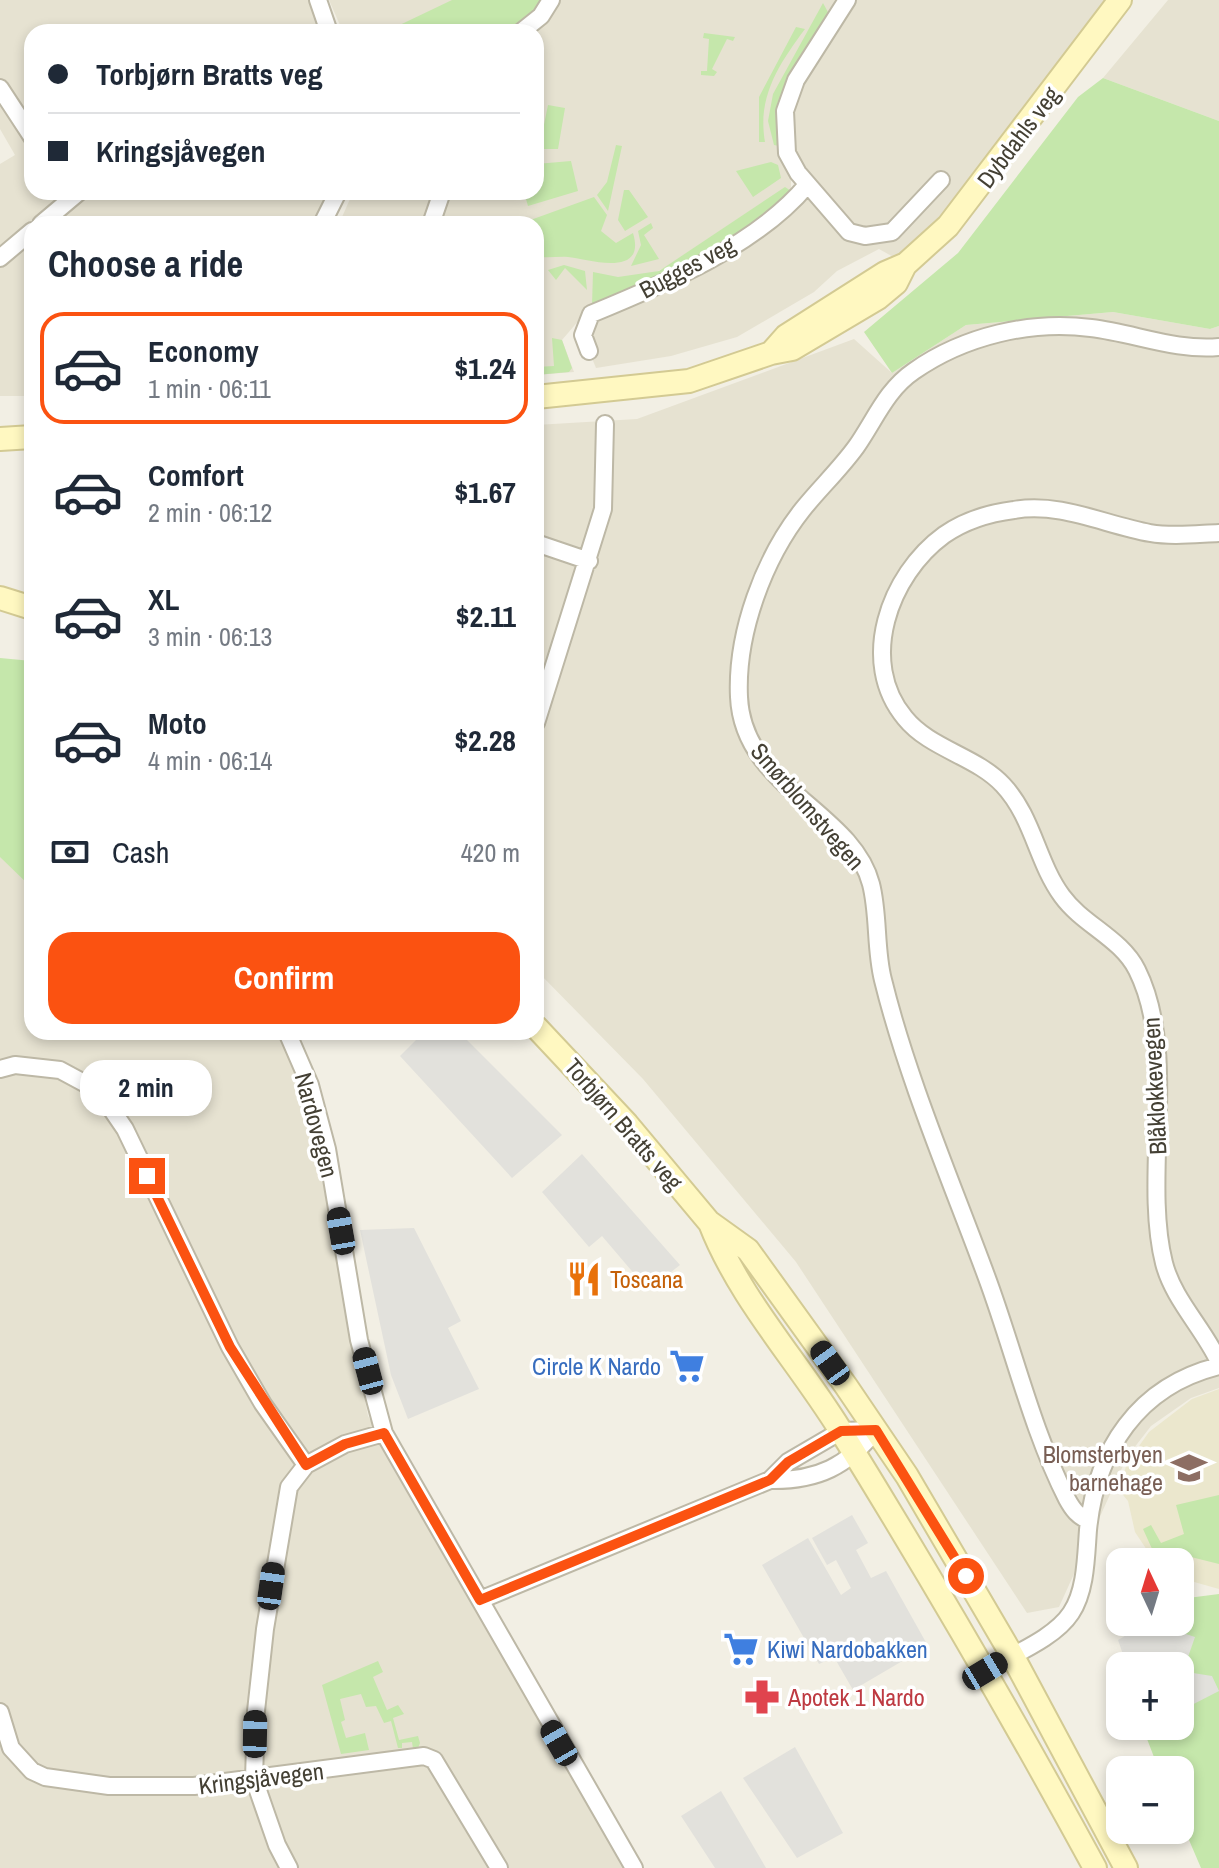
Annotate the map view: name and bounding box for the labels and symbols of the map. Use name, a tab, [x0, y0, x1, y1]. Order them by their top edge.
street label: Dybdahls veg	[969, 80, 1067, 194]
street label: Bugges veg	[634, 228, 740, 306]
street label: Smørblomstvegen	[744, 736, 872, 876]
street label: Blåklokkevegen	[1134, 1016, 1174, 1156]
street label: Torbjørn Bratts veg	[558, 1051, 690, 1197]
callout: 2 min	[81, 1060, 213, 1116]
street label: Nardovegen	[288, 1069, 346, 1181]
route end	[129, 1158, 165, 1194]
car	[325, 1205, 357, 1257]
restaurant icon: Toscana	[565, 1260, 603, 1298]
place label: Toscana	[610, 1263, 683, 1295]
car	[806, 1337, 854, 1389]
car	[350, 1345, 386, 1397]
supermarket icon: Circle K Nardo	[668, 1347, 706, 1385]
place label: Circle K Nardo	[532, 1350, 661, 1382]
place label: Blomsterbyen barnehage	[1043, 1438, 1163, 1498]
school or university icon: Blomsterbyen barnehage	[1170, 1449, 1208, 1487]
north arrow	[1106, 1548, 1194, 1636]
route start	[948, 1558, 984, 1594]
car	[256, 1561, 286, 1611]
supermarket icon: Kiwi Nardobakken	[722, 1630, 760, 1668]
place label: Kiwi Nardobakken	[767, 1633, 928, 1665]
car	[958, 1648, 1012, 1694]
pharmacy icon: Apotek 1 Nardo	[743, 1678, 781, 1716]
place label: Apotek 1 Nardo	[787, 1681, 925, 1713]
car	[243, 1710, 267, 1758]
car	[537, 1716, 581, 1770]
street label: Kringsjåvegen	[197, 1754, 325, 1802]

